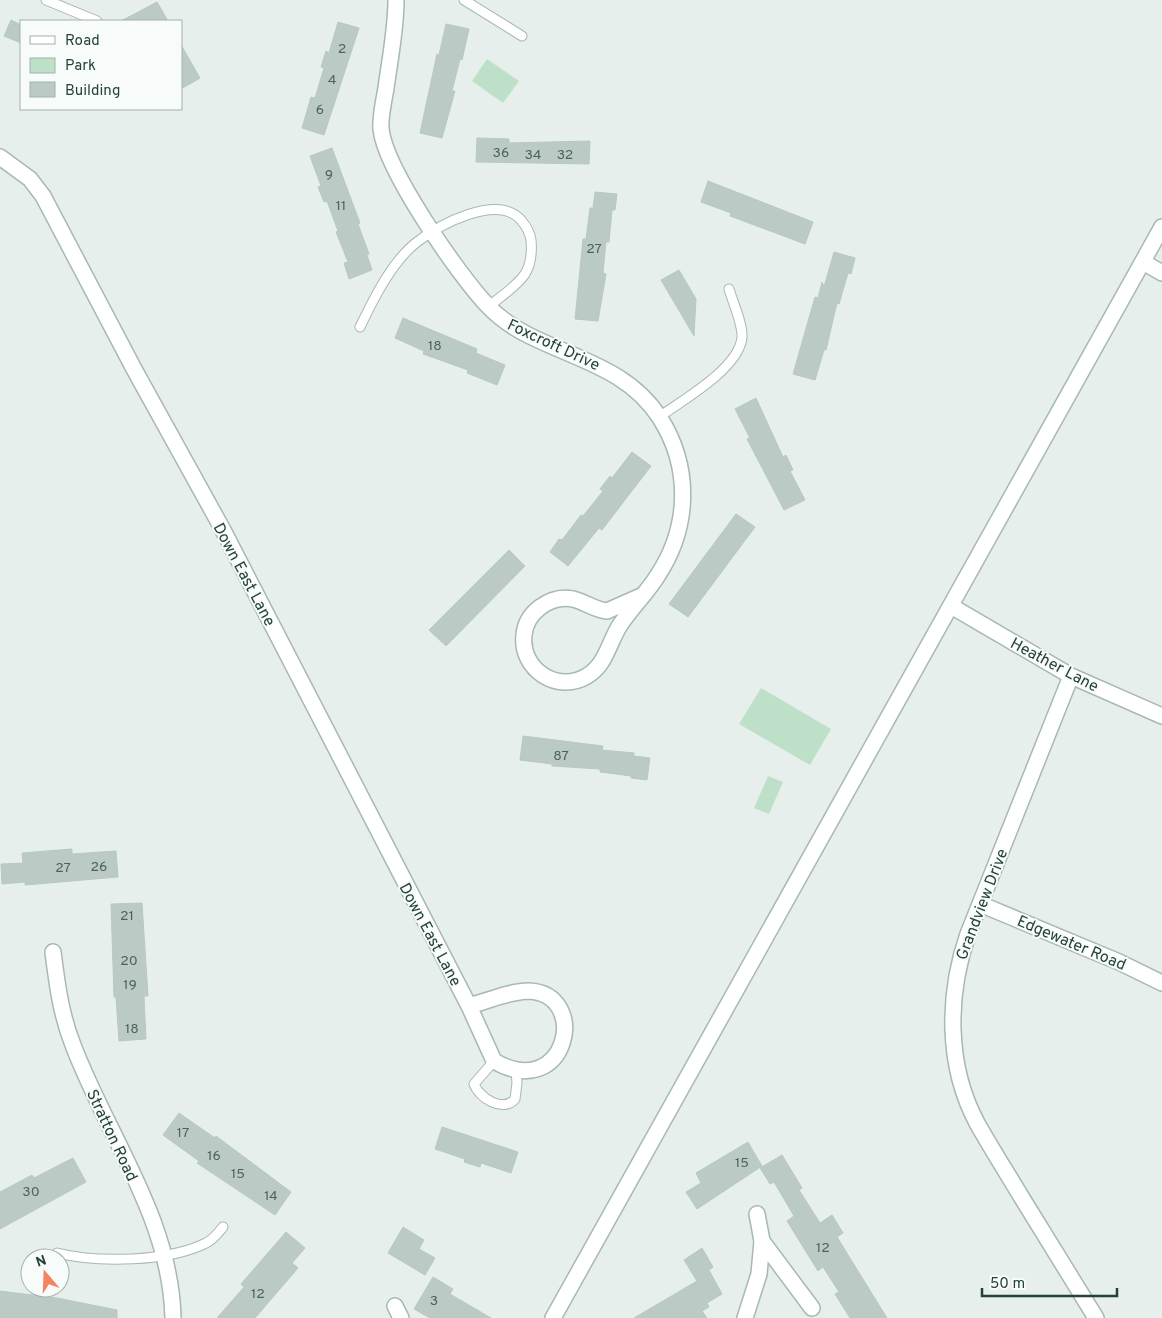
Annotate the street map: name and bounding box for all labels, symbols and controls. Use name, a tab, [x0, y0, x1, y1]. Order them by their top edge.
legend	[20, 20, 182, 110]
text: Road	[65, 32, 100, 51]
house number: 2	[338, 41, 346, 58]
text: Park	[65, 57, 96, 76]
house number: 4	[328, 72, 336, 89]
text: Building	[65, 82, 120, 101]
house number: 6	[316, 102, 324, 119]
house number: 36	[493, 145, 509, 162]
house number: 34	[524, 147, 542, 164]
house number: 32	[557, 147, 573, 164]
house number: 9	[325, 167, 333, 184]
house number: 11	[336, 198, 346, 215]
house number: 27	[586, 241, 602, 258]
street label: Foxcroft Drive	[504, 316, 603, 376]
house number: 18	[428, 338, 442, 355]
street label: Down East Lane	[208, 520, 279, 630]
street label: Heather Lane	[1007, 634, 1102, 697]
house number: 87	[553, 748, 569, 765]
street label: Grandview Drive	[952, 846, 1013, 963]
house number: 26	[91, 859, 107, 876]
house number: 27	[55, 860, 71, 877]
street label: Down East Lane	[394, 880, 465, 990]
house number: 21	[120, 908, 134, 925]
street label: Edgewater Road	[1014, 912, 1129, 976]
house number: 20	[120, 953, 138, 970]
house number: 19	[123, 977, 137, 994]
house number: 18	[125, 1021, 139, 1038]
street label: Stratton Road	[81, 1087, 141, 1185]
house number: 17	[177, 1125, 189, 1142]
house number: 16	[207, 1148, 221, 1165]
house number: 15	[735, 1155, 749, 1172]
house number: 15	[231, 1166, 245, 1183]
house number: 30	[22, 1184, 40, 1201]
house number: 14	[264, 1188, 278, 1205]
house number: 12	[816, 1240, 830, 1257]
north arrow	[20, 1248, 70, 1298]
text: N	[34, 1252, 49, 1272]
scale bar	[982, 1266, 1117, 1298]
text: 50 m	[990, 1275, 1025, 1294]
house number: 12	[251, 1286, 265, 1303]
house number: 3	[430, 1293, 438, 1310]

